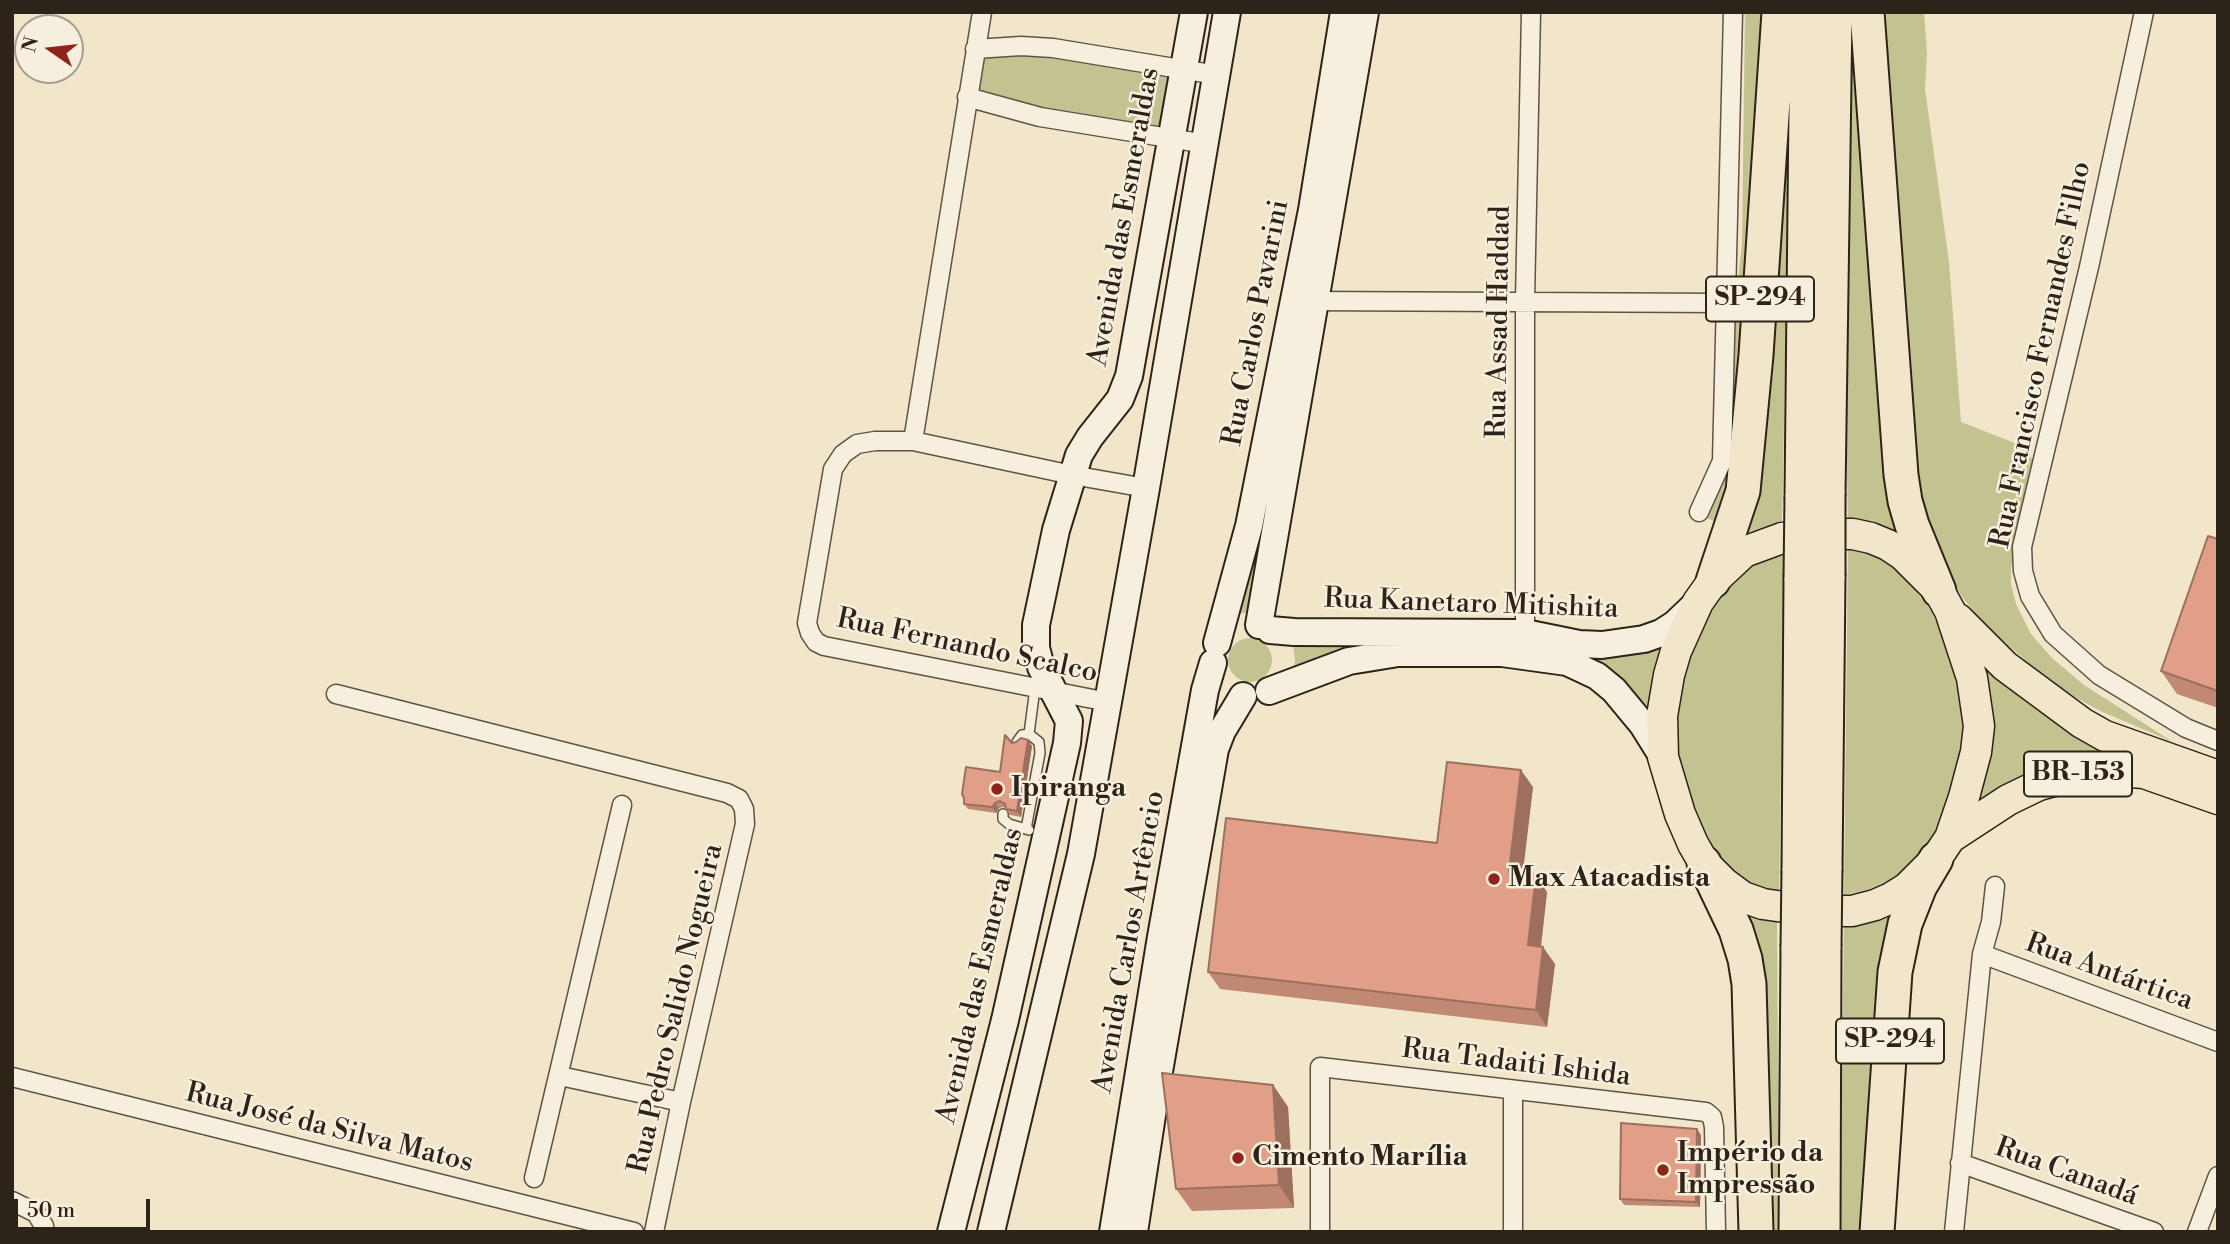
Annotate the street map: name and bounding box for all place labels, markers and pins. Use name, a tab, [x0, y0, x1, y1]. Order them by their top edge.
place label: Ipiranga	[1011, 772, 1126, 806]
marker: Ipiranga	[989, 781, 1005, 797]
place label: Max Atacadista	[1508, 862, 1710, 896]
marker: Max Atacadista	[1486, 871, 1502, 887]
place label: Império da Impressão	[1677, 1137, 1823, 1203]
place label: Cimento Marília	[1252, 1141, 1468, 1175]
marker: Cimento Marília	[1230, 1150, 1246, 1166]
marker: Império da Impressão	[1655, 1162, 1671, 1178]

